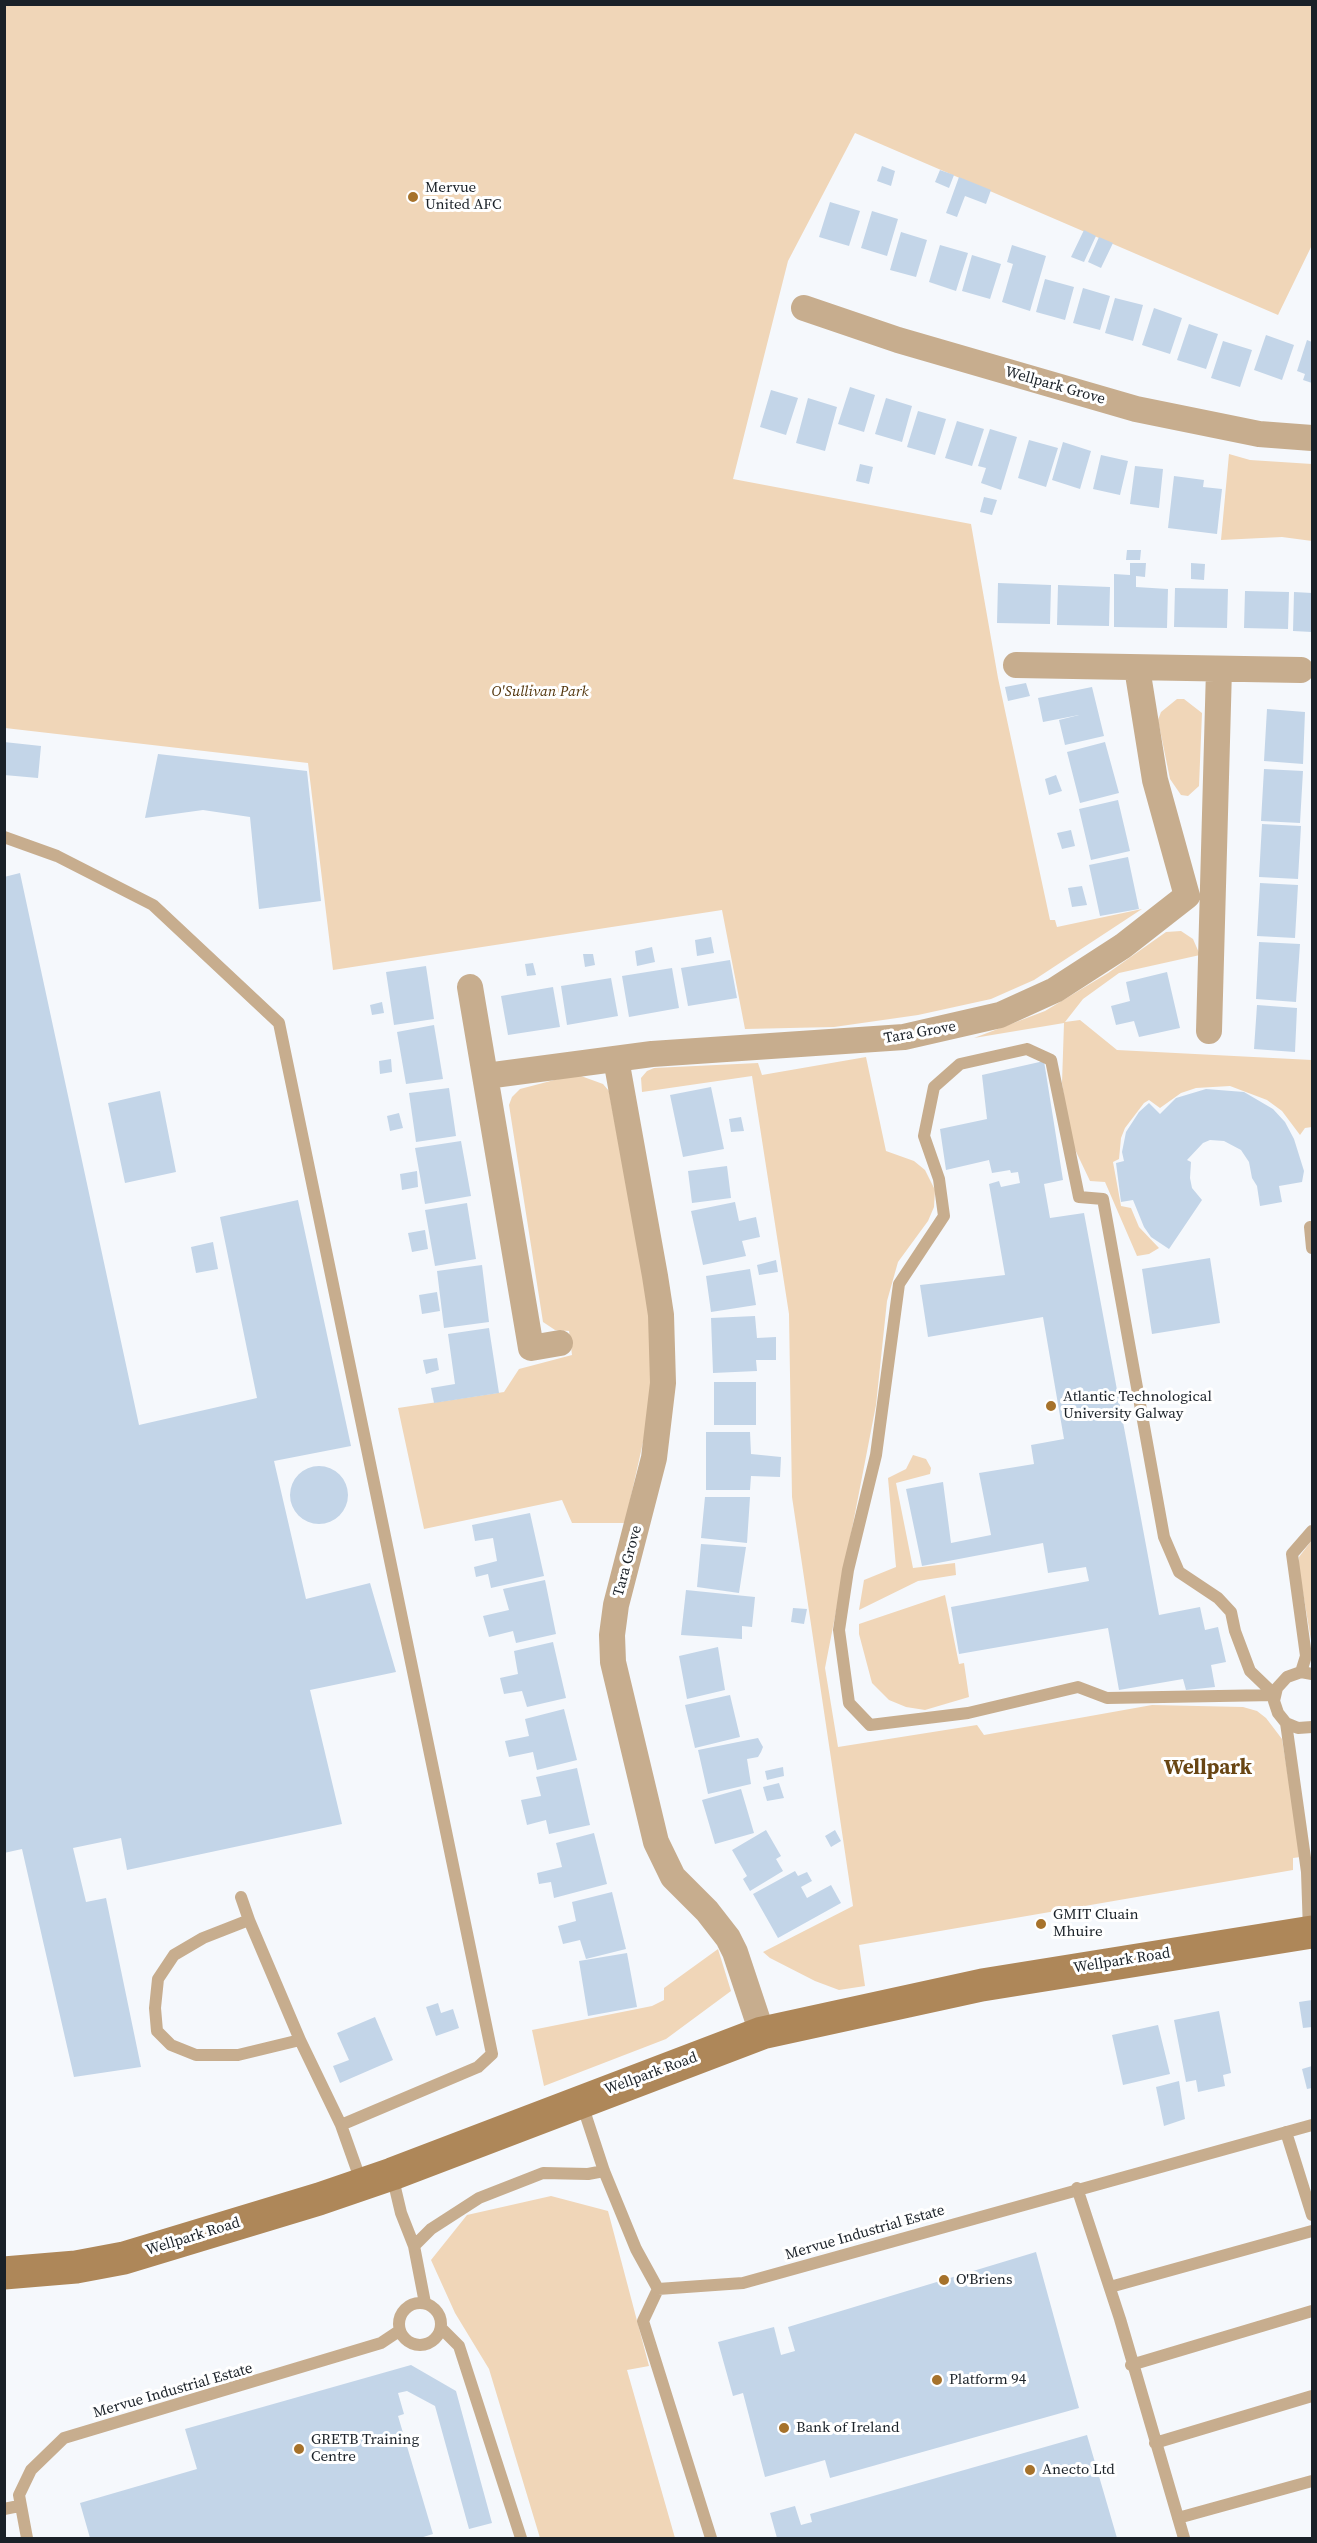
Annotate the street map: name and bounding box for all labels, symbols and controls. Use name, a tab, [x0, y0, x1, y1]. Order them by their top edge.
place label: Mervue United AFC	[425, 179, 501, 214]
marker: Mervue United AFC	[406, 190, 420, 204]
street label: Wellpark Grove	[1003, 363, 1107, 409]
park label: O'Sullivan Park	[491, 683, 589, 701]
street label: Tara Grove	[883, 1018, 957, 1048]
place label: Atlantic Technological University Galway	[1063, 1388, 1212, 1423]
marker: Atlantic Technological University Galway	[1044, 1399, 1058, 1413]
street label: Tara Grove	[610, 1523, 646, 1599]
district label: Wellpark	[1164, 1756, 1252, 1782]
place label: GMIT Cluain Mhuire	[1053, 1906, 1139, 1941]
marker: GMIT Cluain Mhuire	[1034, 1917, 1048, 1931]
street label: Wellpark Road	[1072, 1944, 1172, 1978]
street label: Wellpark Road	[602, 2049, 700, 2099]
street label: Mervue Industrial Estate	[783, 2202, 947, 2264]
street label: Wellpark Road	[144, 2214, 242, 2260]
place label: O'Briens	[956, 2271, 1012, 2289]
marker: O'Briens	[937, 2273, 951, 2287]
street label: Mervue Industrial Estate	[91, 2360, 255, 2422]
place label: Platform 94	[949, 2371, 1026, 2389]
marker: Platform 94	[930, 2373, 944, 2387]
place label: Bank of Ireland	[796, 2419, 900, 2437]
marker: Bank of Ireland	[777, 2421, 791, 2435]
place label: GRETB Training Centre	[311, 2431, 419, 2466]
marker: GRETB Training Centre	[292, 2442, 306, 2456]
place label: Anecto Ltd	[1042, 2461, 1115, 2479]
marker: Anecto Ltd	[1023, 2463, 1037, 2477]

